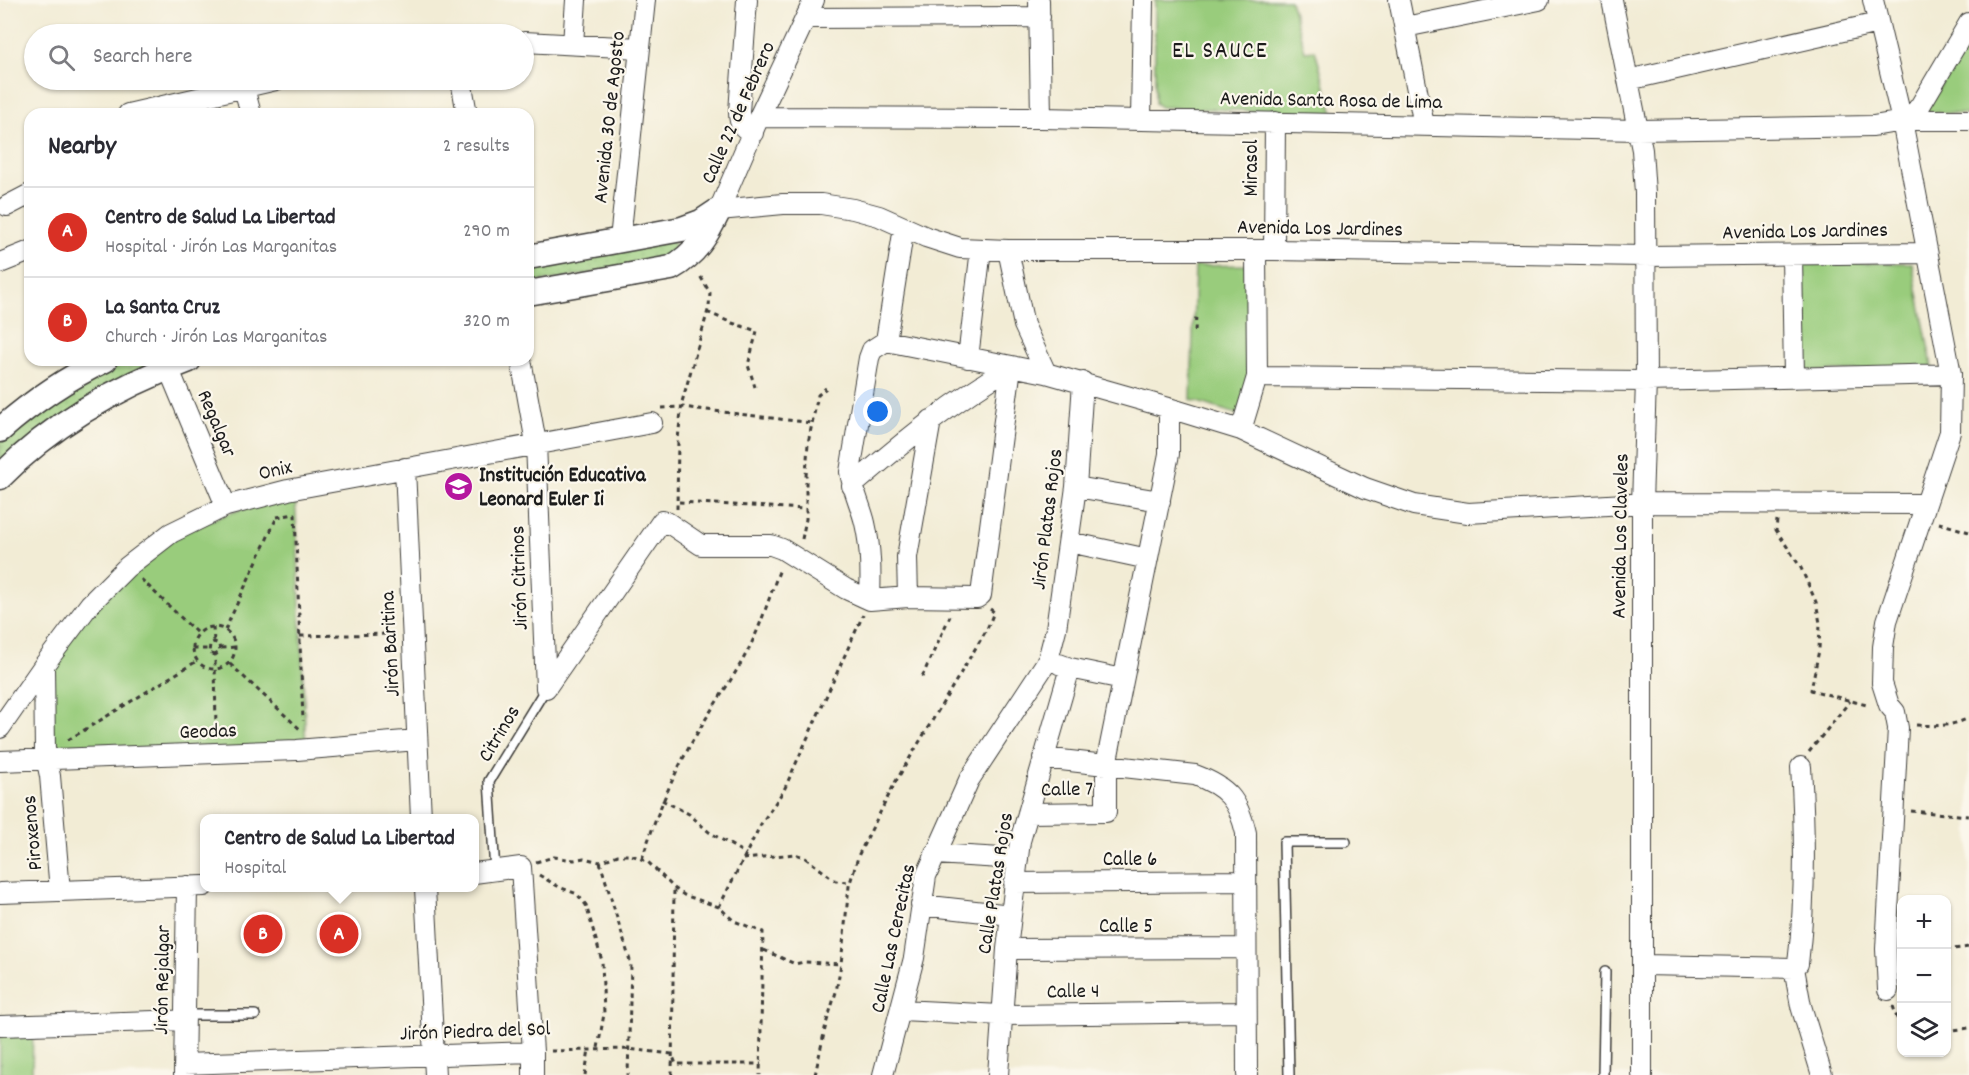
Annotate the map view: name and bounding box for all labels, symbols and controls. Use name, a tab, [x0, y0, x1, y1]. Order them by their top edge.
search box	[24, 24, 534, 90]
street label: Avenida 30 de Agosto	[587, 30, 635, 205]
district label: EL SAUCE	[1172, 35, 1268, 69]
street label: Calle 22 de Febrero	[695, 37, 785, 189]
icon: search	[45, 41, 78, 74]
text: Search here	[93, 42, 192, 73]
street label: Avenida Santa Rosa de Lima	[1219, 85, 1444, 119]
text: Nearby	[48, 129, 116, 166]
text: 2 results	[443, 133, 510, 161]
street label: Mirasol	[1238, 140, 1268, 196]
text: Centro de Salud La Libertad	[105, 203, 335, 234]
street label: Avenida Los Jardines	[1237, 214, 1403, 246]
street label: Avenida Los Jardines	[1722, 217, 1888, 249]
text: A	[62, 218, 73, 246]
text: 290 m	[463, 218, 510, 246]
text: Hospital · Jirón Las Marganitas	[105, 234, 337, 262]
text: La Santa Cruz	[105, 293, 220, 324]
text: B	[63, 308, 72, 336]
text: 320 m	[463, 308, 510, 336]
text: Church · Jirón Las Marganitas	[105, 324, 327, 352]
street label: Regalgar	[188, 386, 243, 463]
your location	[863, 397, 892, 426]
street label: Jirón Platas Rojos	[1025, 447, 1073, 592]
street label: Avenida Los Claveles	[1606, 453, 1638, 619]
street label: Onix	[256, 454, 296, 490]
place label: Institución Educativa Leonard Euler Ii	[479, 462, 647, 516]
school or university icon: Institución Educativa Leonard Euler Ii	[442, 470, 474, 502]
street label: Jirón Citrinos	[504, 525, 538, 631]
street label: Jirón Baritina	[374, 589, 410, 697]
street label: Citrinos	[472, 700, 529, 769]
street label: Geodas	[179, 717, 237, 749]
street label: Calle 7	[1041, 776, 1093, 806]
street label: Piroxenos	[16, 794, 52, 872]
street label: Calle Platas Rojos	[971, 810, 1023, 957]
popup	[200, 814, 479, 892]
text: Centro de Salud La Libertad	[224, 824, 455, 855]
street label: Calle 6	[1103, 846, 1157, 876]
text: Hospital	[224, 855, 286, 883]
street label: Calle Las Cerecitas	[864, 861, 925, 1016]
map controls	[1897, 895, 1951, 1057]
button: +	[1897, 895, 1951, 949]
pin: B	[244, 912, 282, 956]
pin: A	[320, 912, 358, 956]
street label: Calle 5	[1099, 913, 1153, 943]
street label: Jirón Rejalgar	[148, 925, 180, 1035]
button: −	[1897, 949, 1951, 1003]
street label: Calle 4	[1046, 978, 1100, 1008]
button: layers	[1897, 1003, 1951, 1057]
street label: Jirón Piedra del Sol	[399, 1015, 551, 1051]

